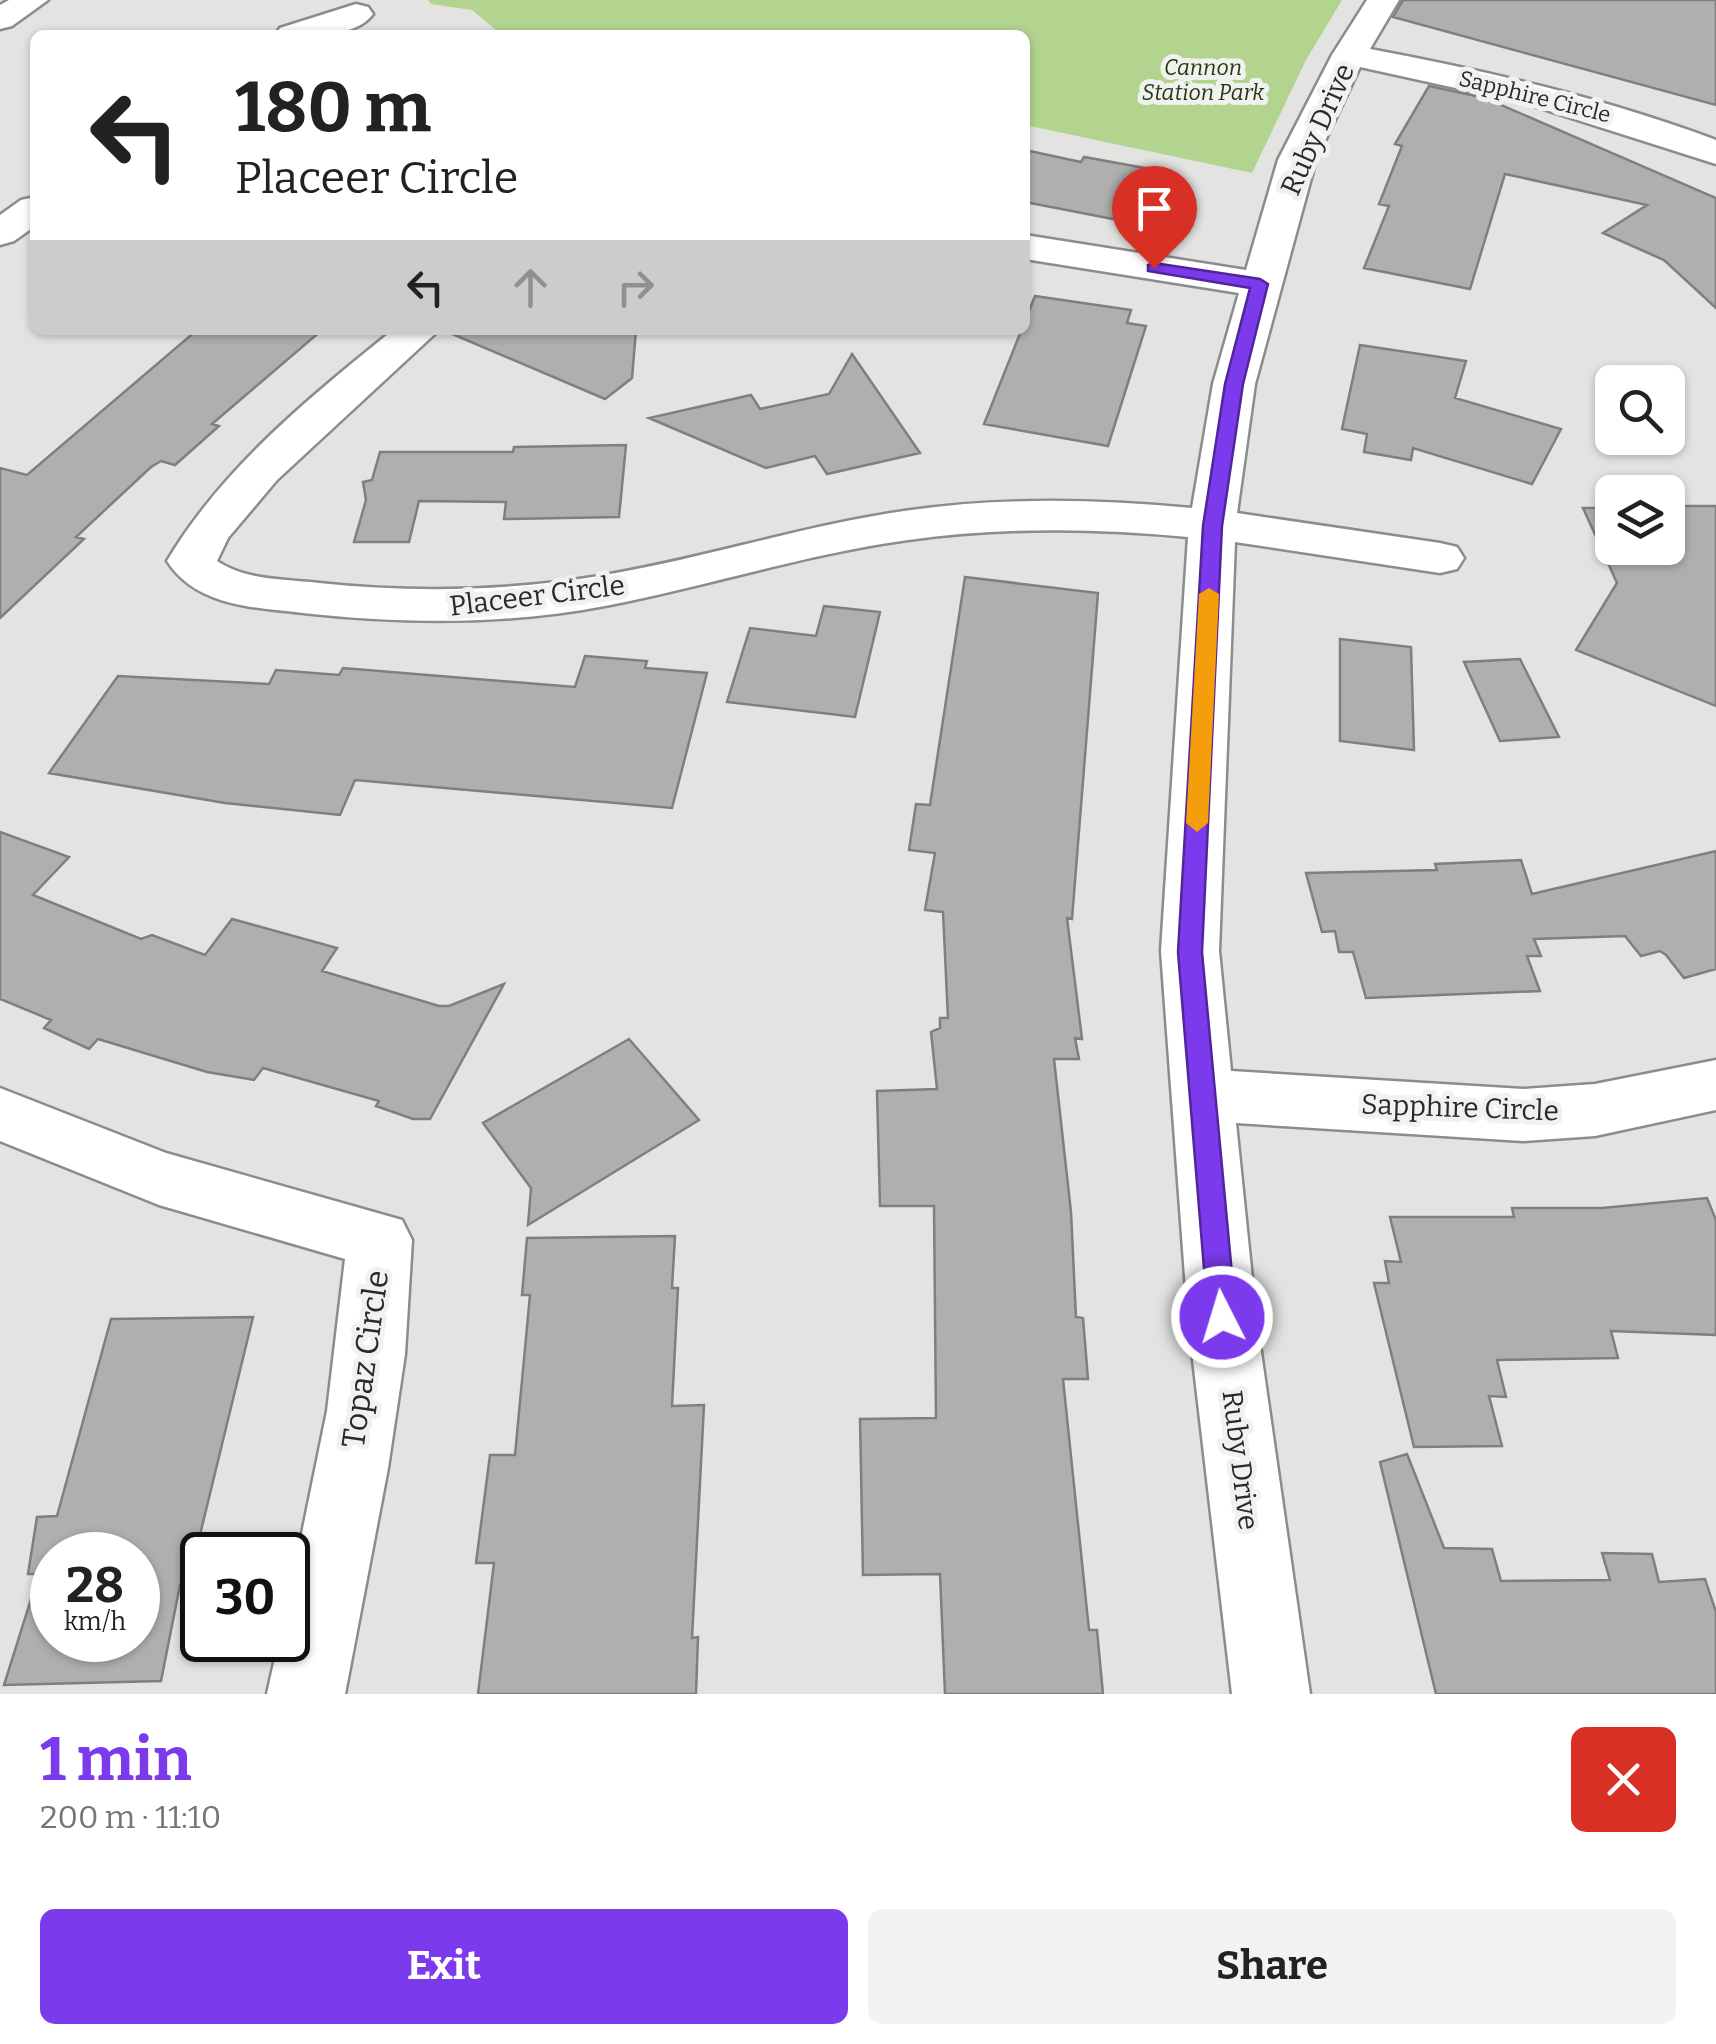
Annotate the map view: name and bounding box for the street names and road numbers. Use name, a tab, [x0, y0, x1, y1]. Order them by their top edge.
street label: Ruby Drive	[1274, 58, 1361, 200]
street label: Sapphire Circle	[1456, 65, 1614, 128]
street label: Placeer Circle	[448, 568, 627, 623]
street label: Sapphire Circle	[1361, 1088, 1559, 1127]
street label: Topaz Circle	[334, 1268, 396, 1450]
street label: Ruby Drive	[1216, 1388, 1265, 1532]

